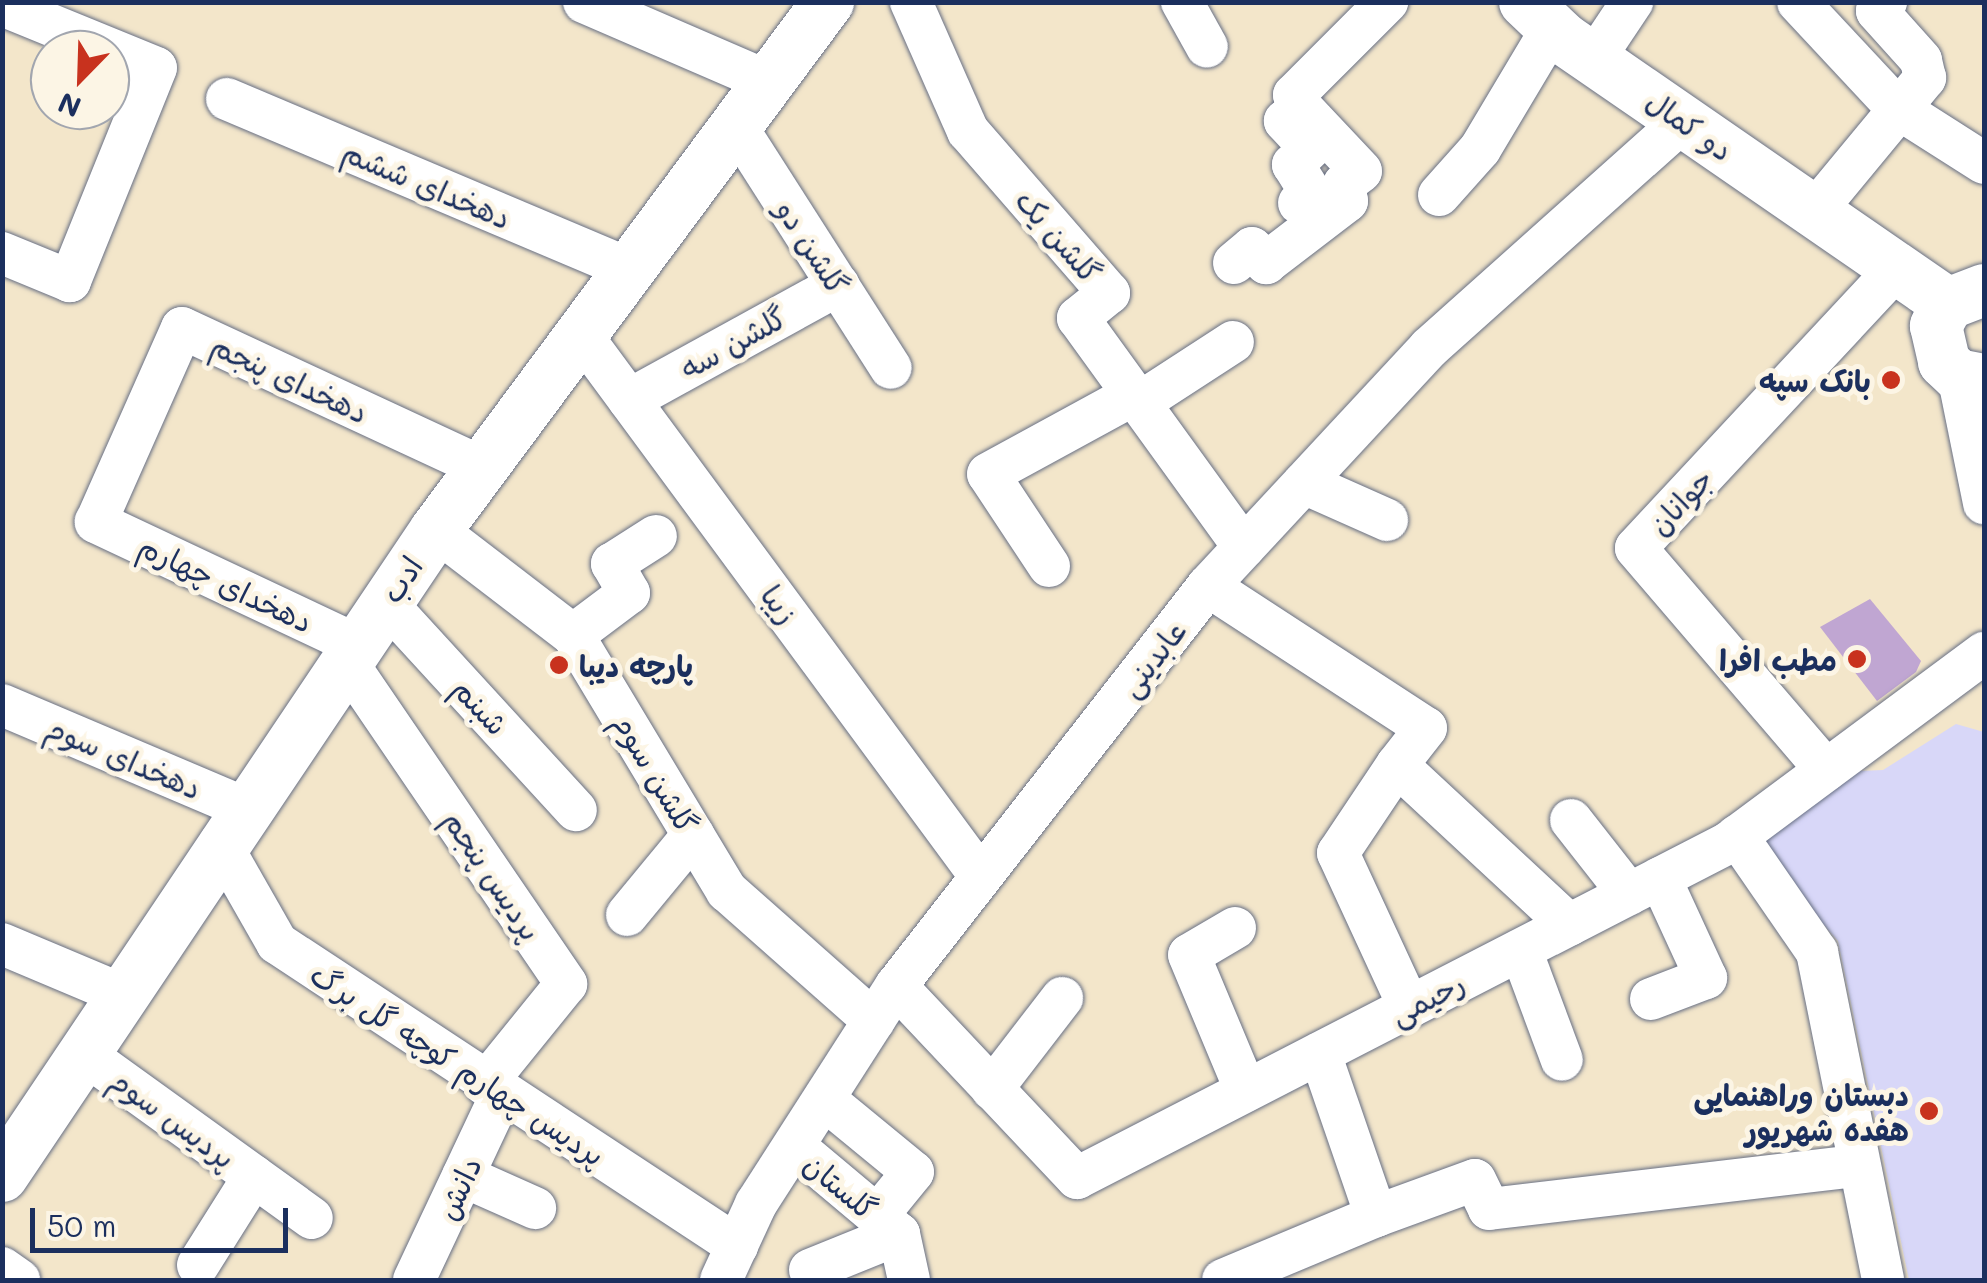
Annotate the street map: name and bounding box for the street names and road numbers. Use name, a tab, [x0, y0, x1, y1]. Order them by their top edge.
street label: دو کمال	[1640, 82, 1740, 168]
street label: دهخدای ششم	[337, 132, 517, 236]
street label: گلشن یک	[1009, 182, 1109, 290]
street label: گلشن دو	[769, 193, 857, 301]
street label: گلشن سه	[674, 298, 792, 386]
street label: دهخدای پنجم	[206, 326, 374, 430]
street label: جوانان	[1640, 460, 1720, 542]
street label: دهخدای چهارم	[133, 527, 319, 639]
street label: ادب	[373, 549, 429, 609]
street label: زیبا	[754, 578, 806, 630]
street label: عابدینی	[1111, 613, 1193, 703]
street label: شبنم	[446, 670, 516, 742]
street label: گلشن سوم	[606, 706, 706, 840]
street label: دهخدای سوم	[41, 708, 207, 806]
street label: پردیس پنجم	[436, 803, 550, 947]
street label: پردیس چهارم کوچه گل برگ	[304, 955, 612, 1173]
street label: رحیمی	[1384, 964, 1470, 1032]
street label: پردیس سوم	[104, 1061, 242, 1175]
street label: گلستان	[797, 1145, 885, 1227]
street label: دانش	[428, 1151, 488, 1225]

